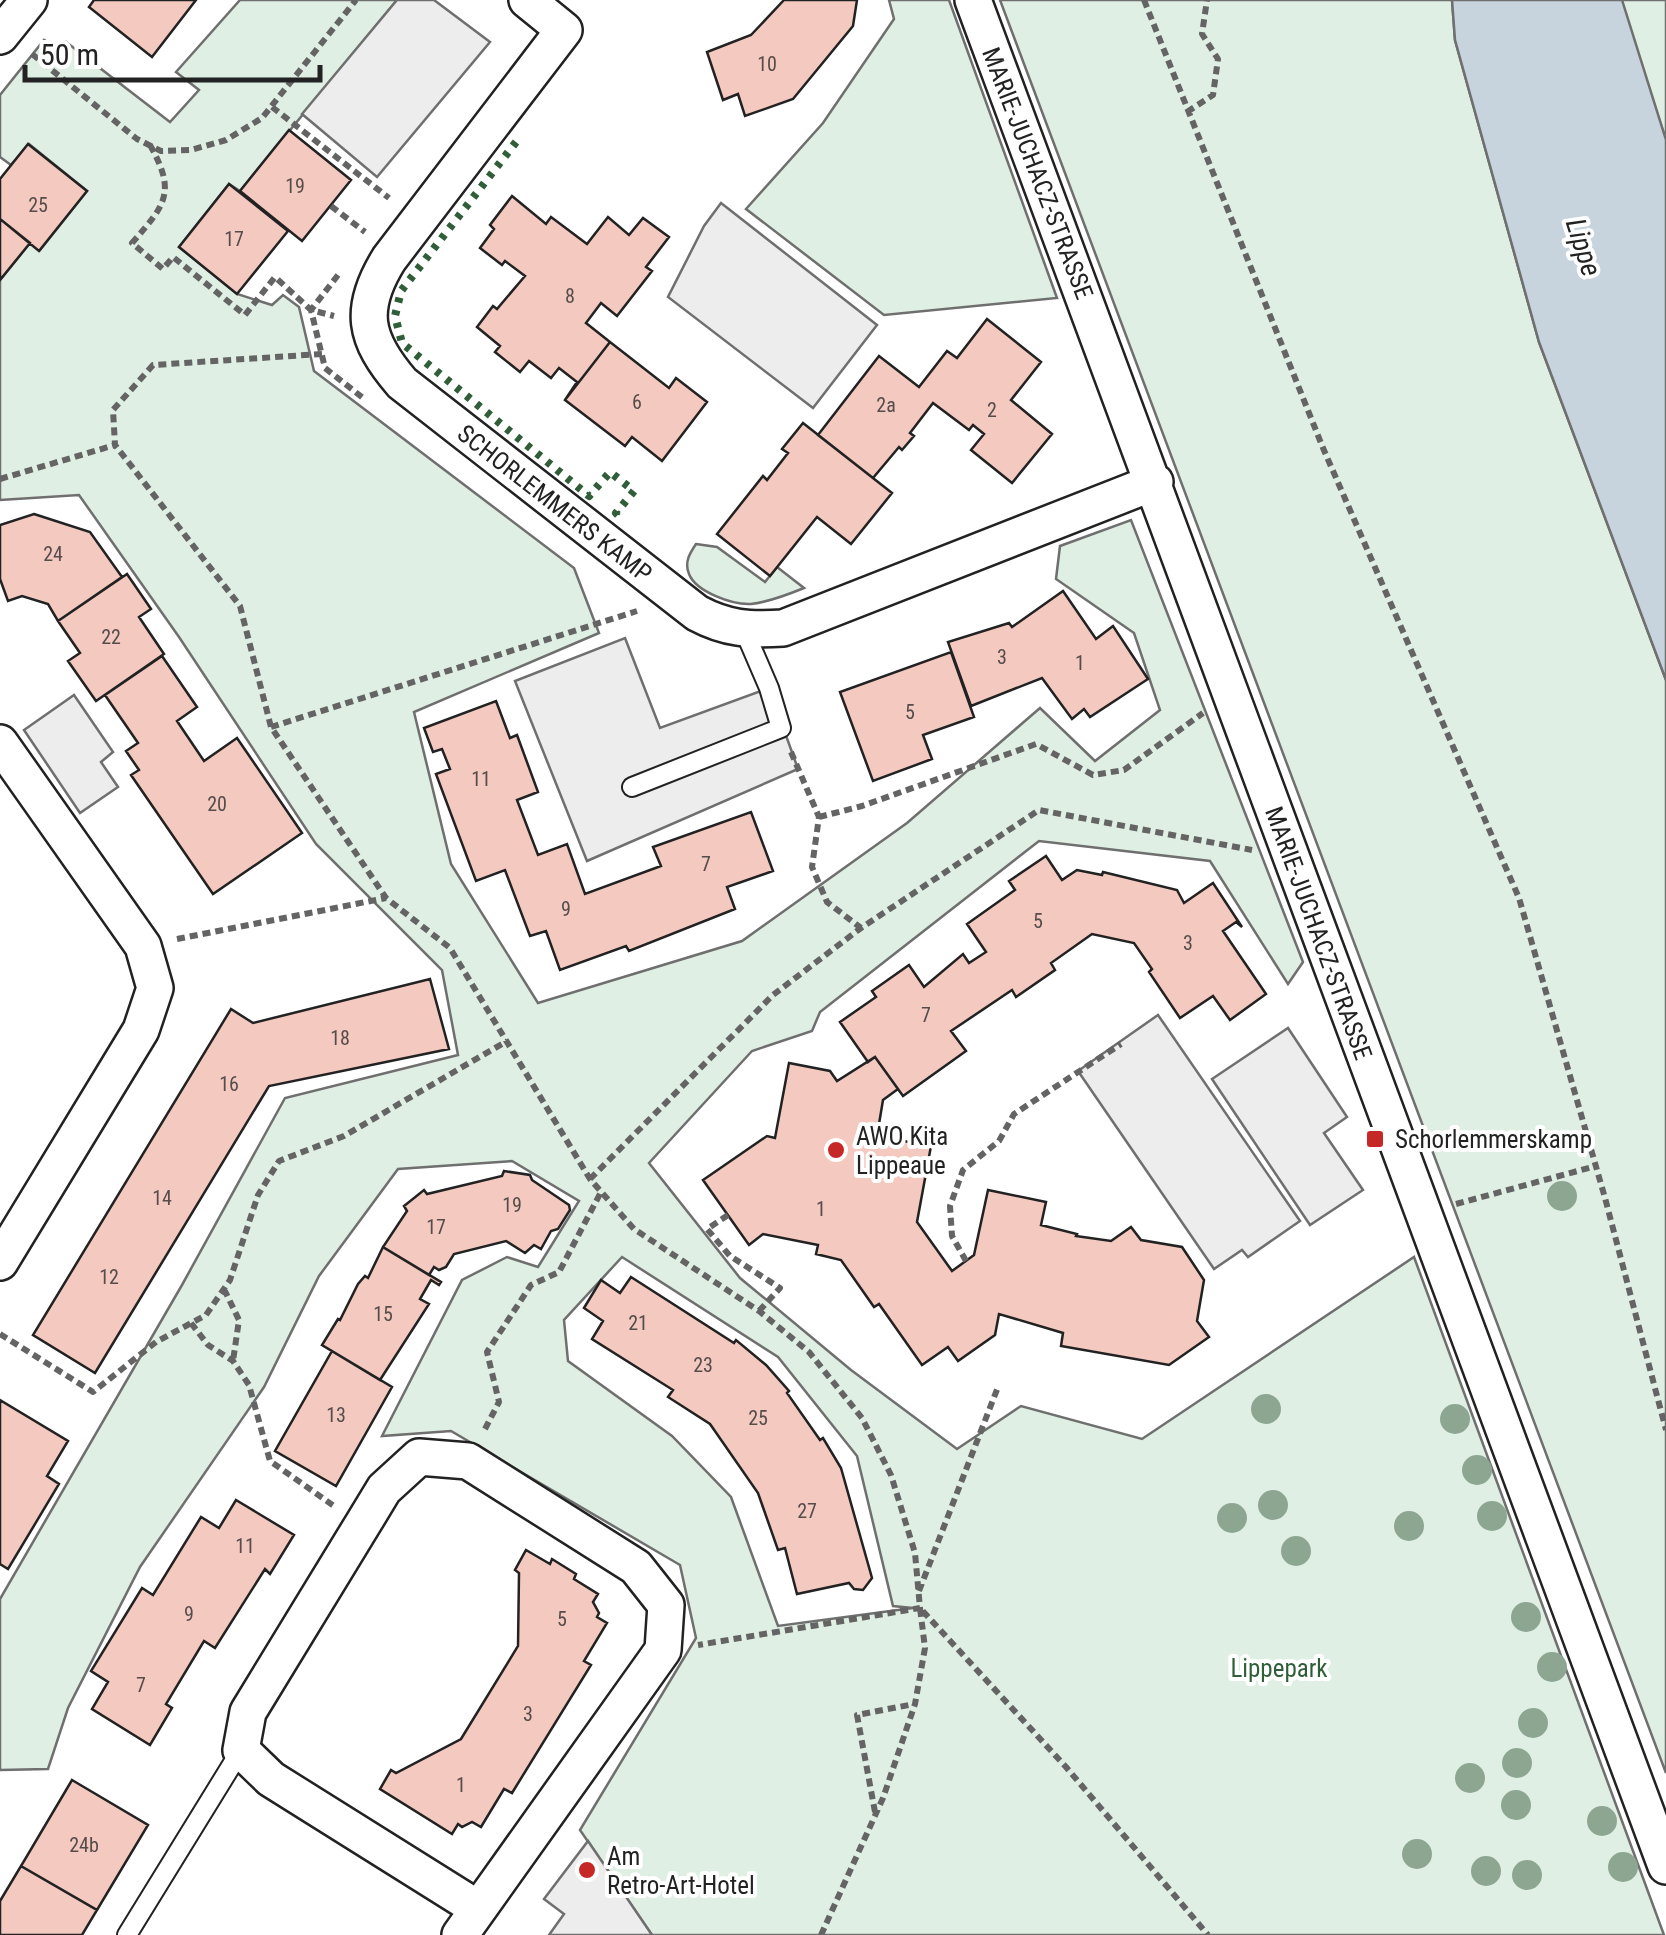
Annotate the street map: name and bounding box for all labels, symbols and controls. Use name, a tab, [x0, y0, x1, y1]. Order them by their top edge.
scale bar	[25, 20, 320, 82]
text: 50 m	[40, 37, 99, 72]
street label: MARIE-JUCHACZ-STRASSE	[976, 43, 1099, 303]
house number: 10	[757, 52, 777, 76]
house number: 19	[285, 174, 305, 198]
house number: 25	[28, 193, 48, 217]
water label: Lippe	[1559, 214, 1608, 280]
house number: 17	[224, 227, 244, 251]
house number: 8	[565, 284, 575, 308]
house number: 6	[632, 390, 642, 414]
house number: 2a	[876, 393, 896, 417]
house number: 2	[987, 398, 997, 422]
street label: SCHORLEMMERS KAMP	[452, 419, 657, 588]
house number: 24	[43, 542, 63, 566]
house number: 22	[101, 625, 121, 649]
house number: 3	[997, 645, 1007, 669]
house number: 1	[1075, 651, 1085, 675]
house number: 5	[905, 700, 915, 724]
house number: 11	[471, 767, 491, 791]
house number: 20	[207, 792, 227, 816]
street label: MARIE-JUCHACZ-STRASSE	[1259, 803, 1378, 1064]
house number: 7	[701, 852, 711, 876]
house number: 9	[561, 897, 571, 921]
house number: 5	[1033, 909, 1043, 933]
house number: 3	[1183, 931, 1193, 955]
house number: 7	[921, 1003, 931, 1027]
house number: 18	[330, 1026, 350, 1050]
house number: 16	[219, 1072, 239, 1096]
place label: AWO Kita Lippeaue	[856, 1122, 948, 1180]
place label: Schorlemmerskamp	[1395, 1125, 1592, 1154]
marker: Schorlemmerskamp	[1364, 1128, 1386, 1150]
marker: AWO Kita Lippeaue	[825, 1139, 847, 1161]
house number: 14	[152, 1186, 172, 1210]
house number: 19	[502, 1193, 522, 1217]
house number: 1	[816, 1197, 826, 1221]
house number: 17	[426, 1215, 446, 1239]
house number: 12	[99, 1265, 119, 1289]
house number: 15	[373, 1302, 393, 1326]
house number: 21	[628, 1311, 648, 1335]
house number: 23	[693, 1353, 713, 1377]
house number: 13	[326, 1403, 346, 1427]
house number: 25	[748, 1406, 768, 1430]
house number: 27	[797, 1499, 817, 1523]
house number: 11	[235, 1534, 255, 1558]
house number: 9	[184, 1602, 194, 1626]
house number: 5	[557, 1607, 567, 1631]
park label: Lippepark	[1230, 1654, 1328, 1683]
house number: 7	[136, 1673, 146, 1697]
house number: 3	[523, 1702, 533, 1726]
house number: 1	[456, 1773, 466, 1797]
house number: 24b	[69, 1833, 99, 1857]
place label: Am Retro-Art-Hotel	[607, 1842, 755, 1900]
marker: Am Retro-Art-Hotel	[576, 1859, 598, 1881]

